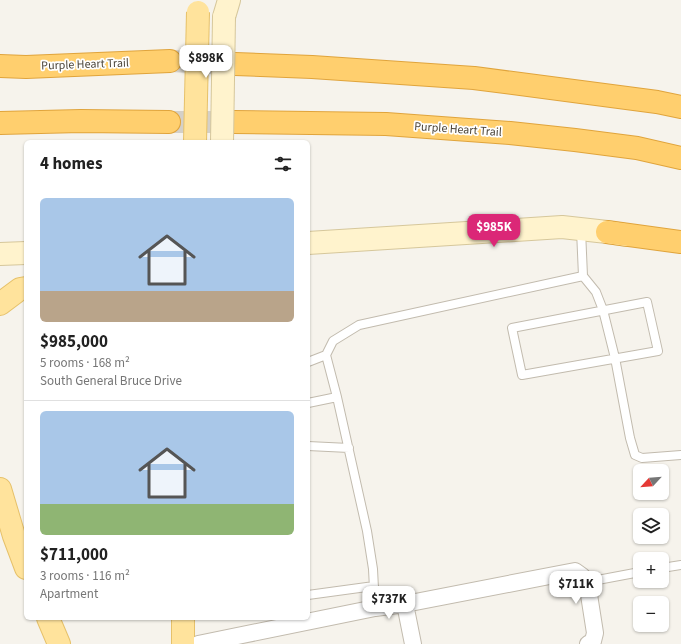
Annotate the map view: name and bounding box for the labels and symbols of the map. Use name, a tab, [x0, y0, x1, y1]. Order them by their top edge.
pin: $898K	[178, 45, 234, 79]
street label: Purple Heart Trail	[41, 54, 129, 75]
street label: Purple Heart Trail	[414, 118, 502, 141]
pin: $985K	[466, 214, 522, 248]
north arrow	[633, 464, 669, 500]
pin: $711K	[548, 571, 604, 605]
pin: $737K	[361, 586, 417, 620]

